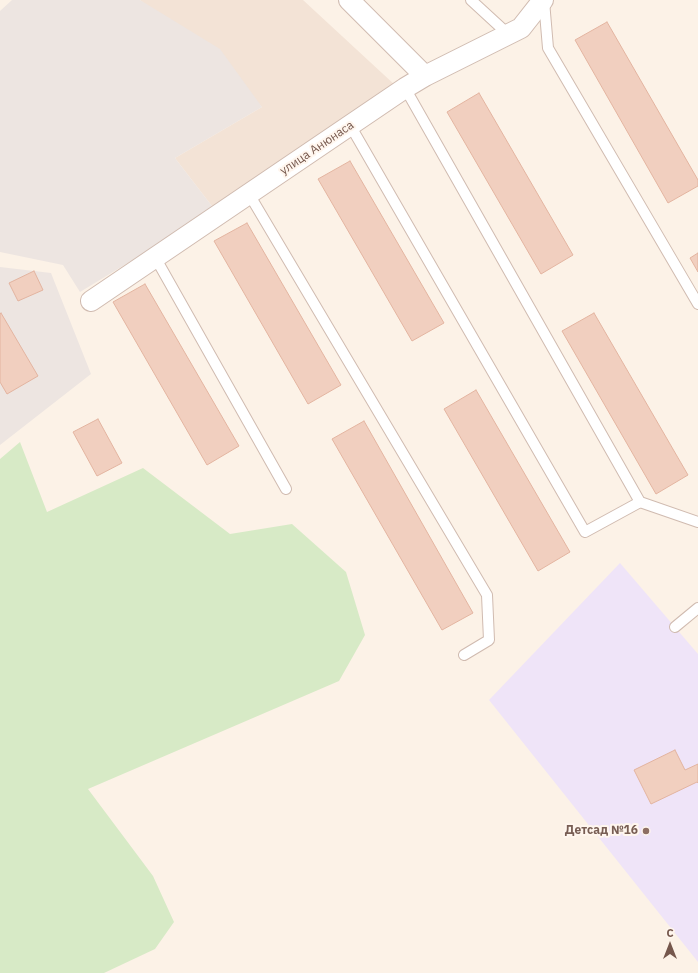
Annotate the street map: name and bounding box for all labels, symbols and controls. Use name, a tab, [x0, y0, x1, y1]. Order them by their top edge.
street label: улица Анюнаса	[277, 118, 357, 178]
place label: Детсад №16	[565, 824, 638, 838]
marker: Детсад №16	[641, 826, 651, 836]
north arrow	[650, 925, 690, 965]
text: С	[666, 926, 674, 940]

